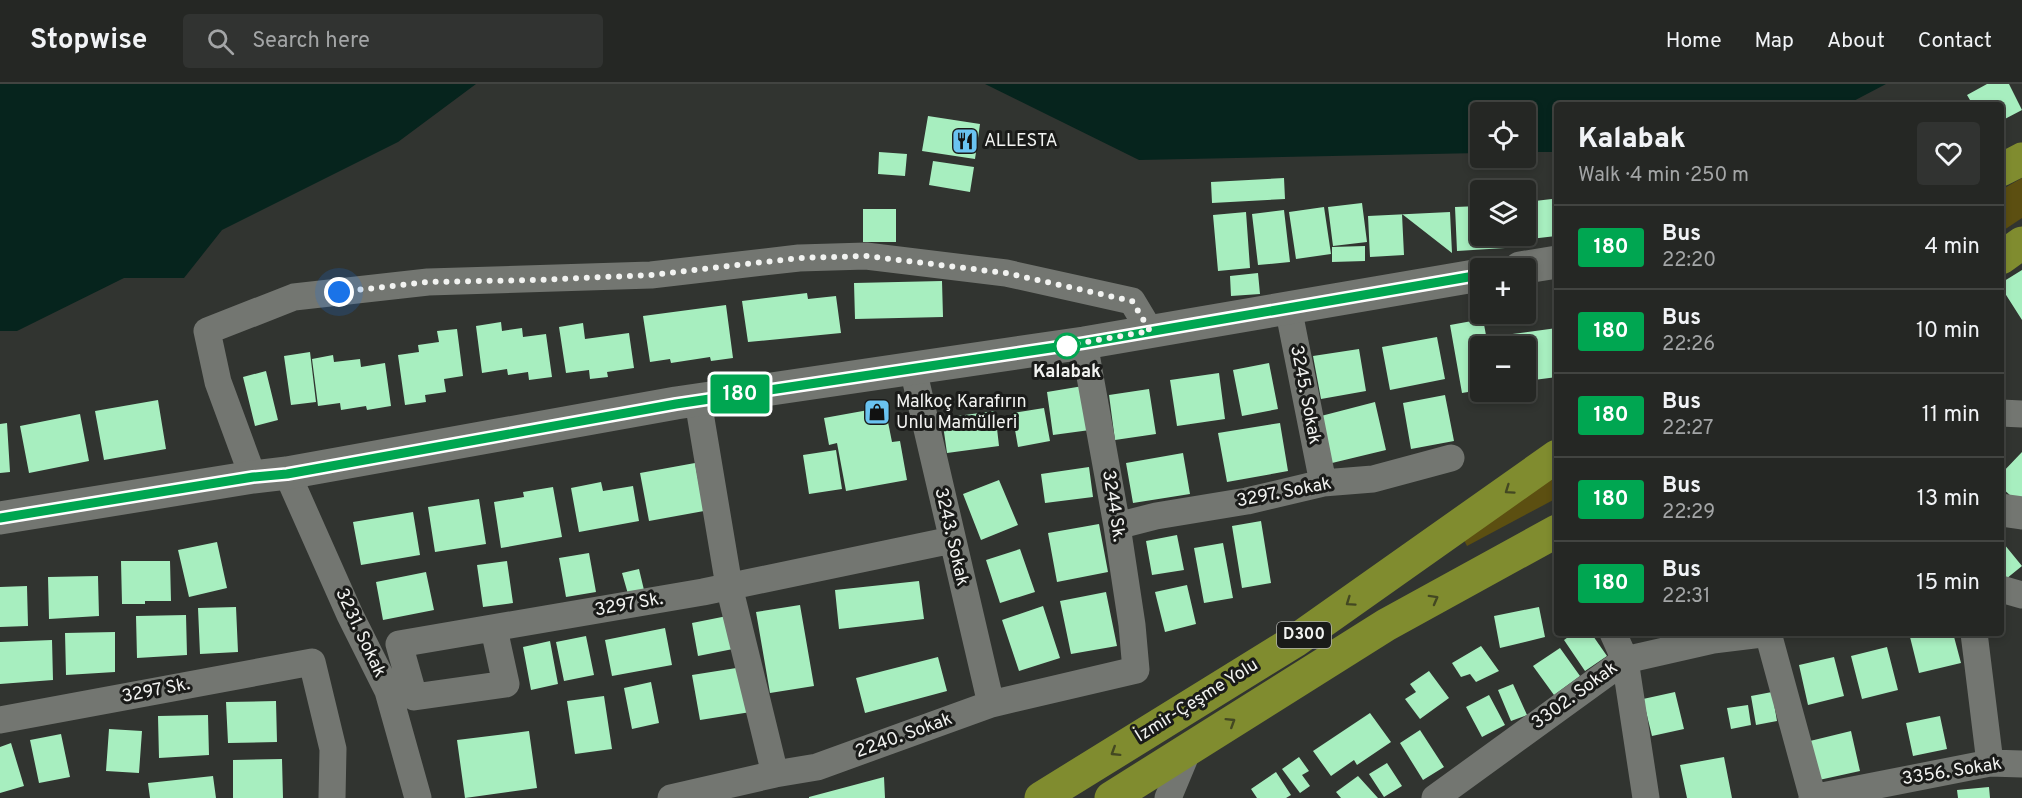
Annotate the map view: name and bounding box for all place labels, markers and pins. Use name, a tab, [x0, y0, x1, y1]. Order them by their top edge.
restaurant icon: ALLESTA	[950, 126, 980, 156]
place label: ALLESTA	[984, 130, 1058, 153]
marker: Kalabak	[1054, 333, 1080, 359]
place label: Kalabak	[1033, 361, 1101, 384]
place label: Malkoç Karafırın Unlu Mamülleri	[896, 391, 1027, 435]
shop icon: Malkoç Karafırın Unlu Mamülleri	[862, 397, 892, 427]

